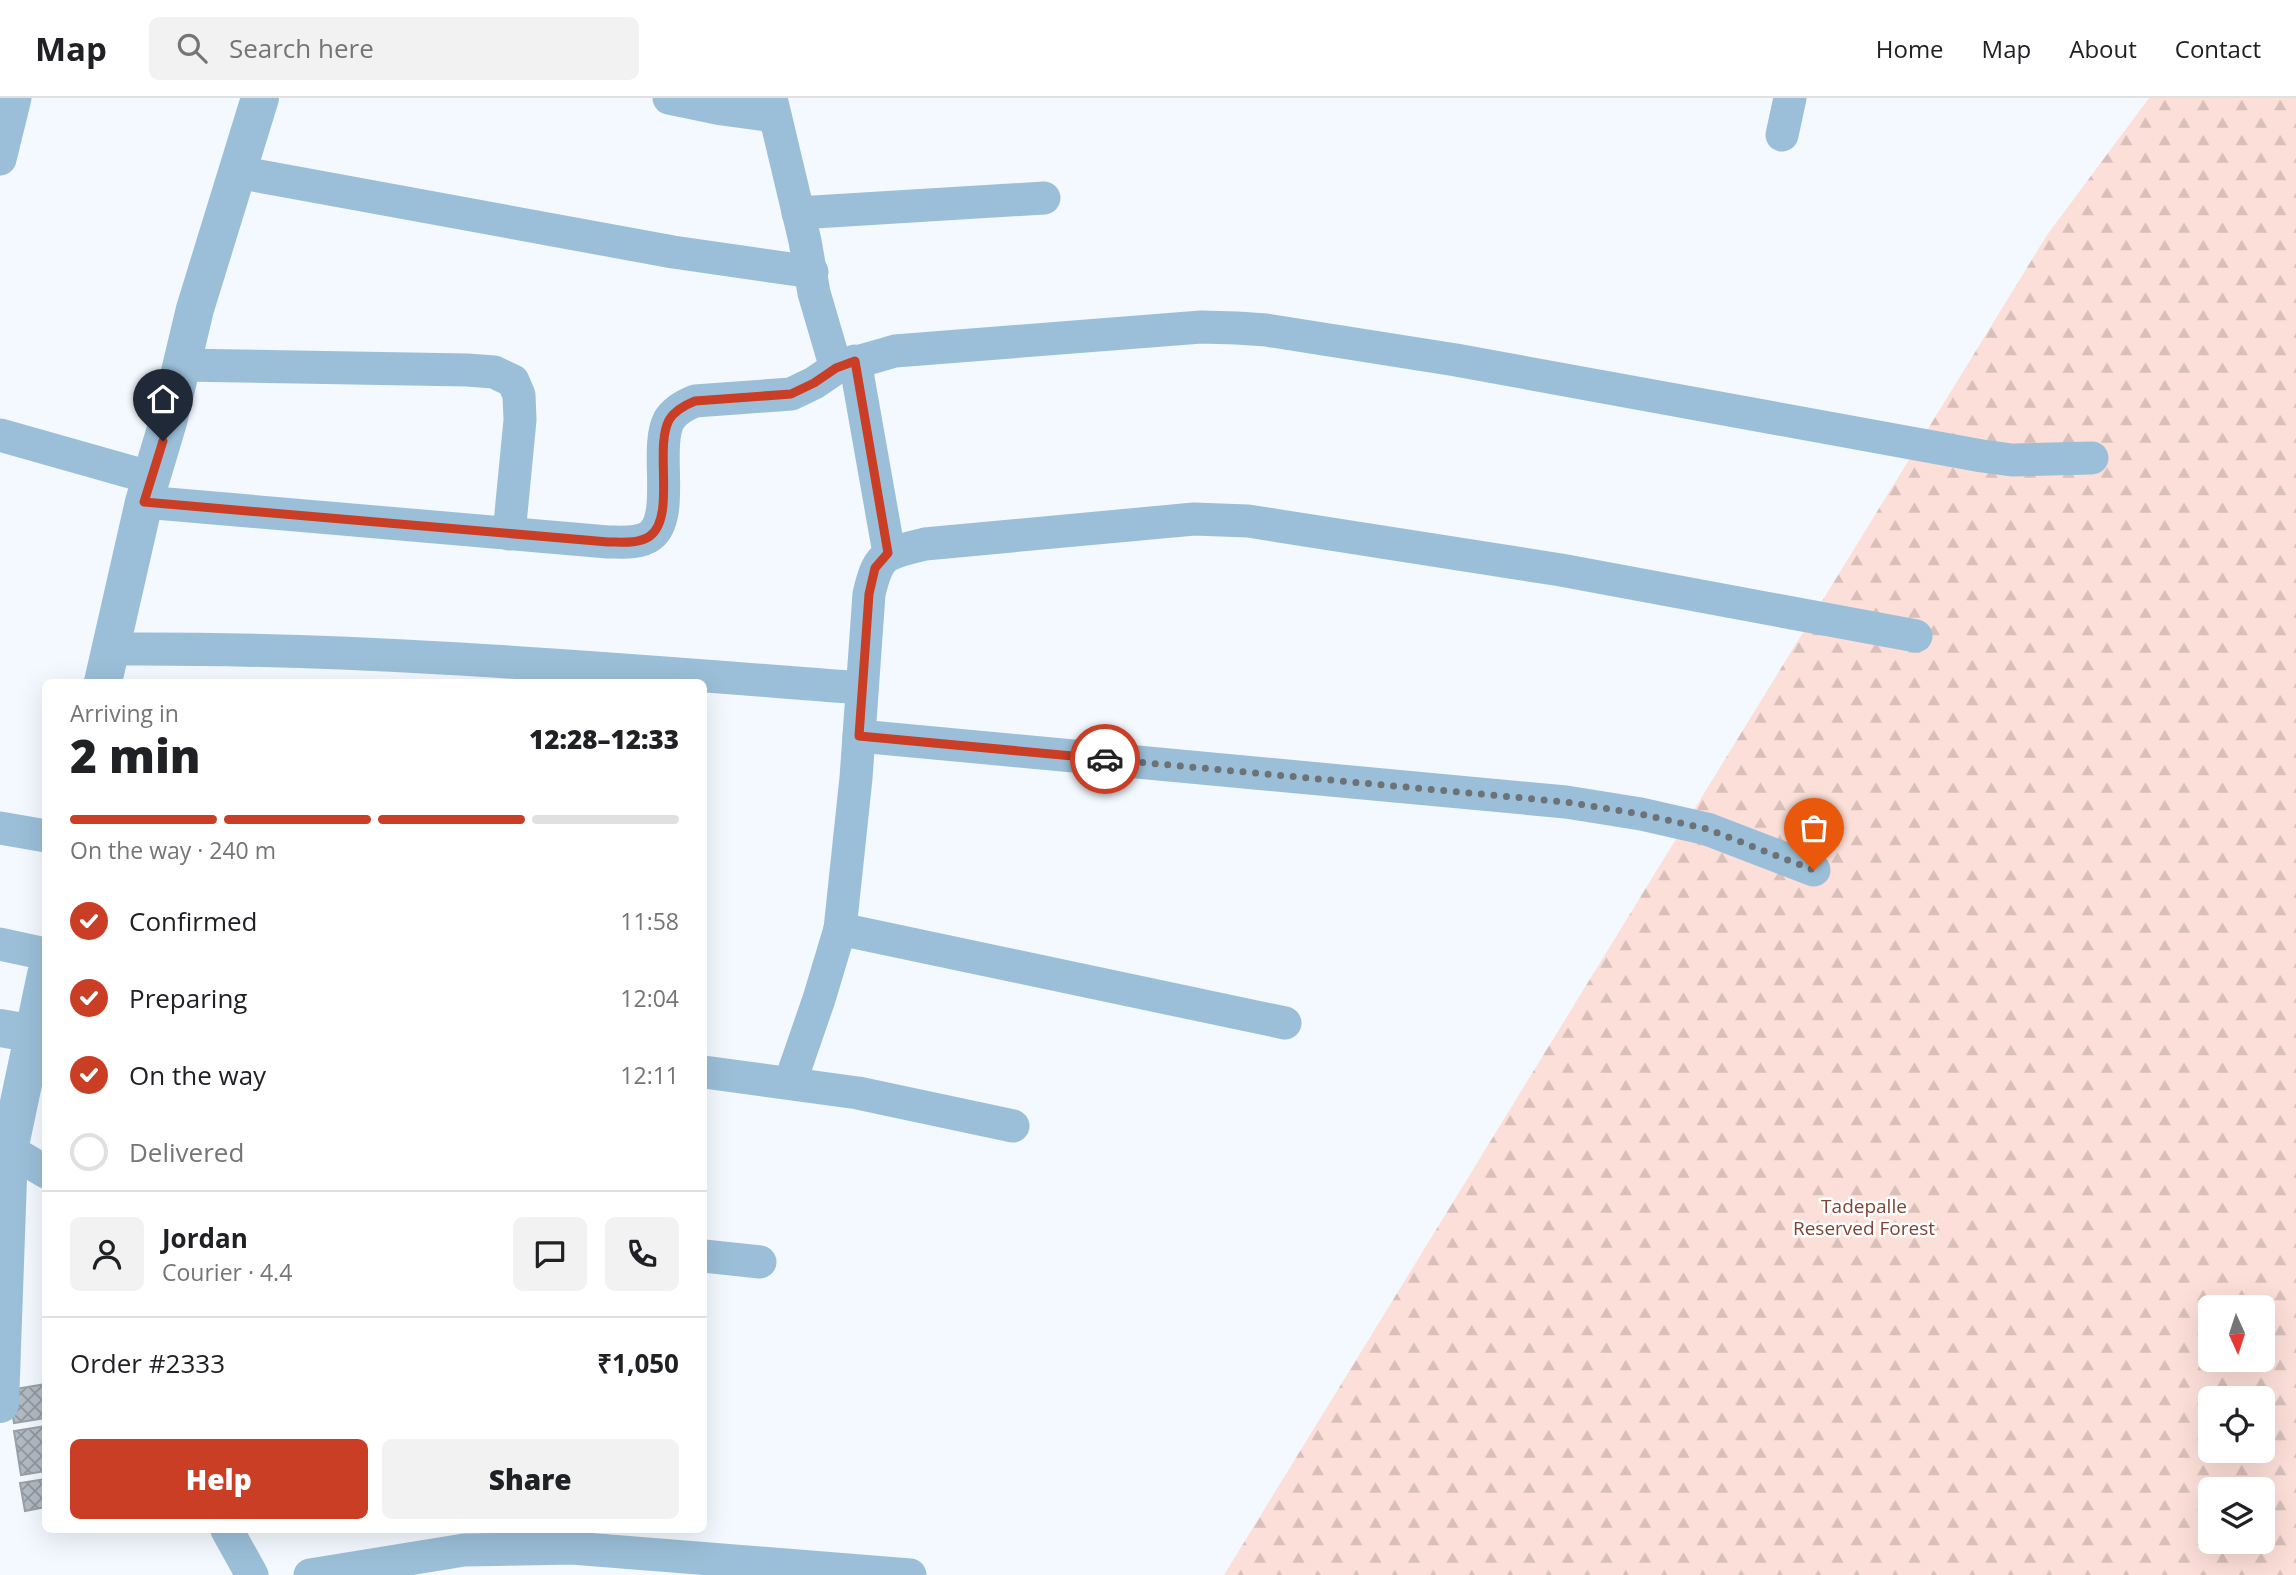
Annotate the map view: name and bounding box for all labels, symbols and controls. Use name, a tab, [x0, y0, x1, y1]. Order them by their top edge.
search box	[149, 17, 639, 80]
text: Map	[35, 26, 107, 71]
icon: search	[173, 29, 211, 67]
text: Search here	[229, 30, 374, 66]
text: Home	[1876, 32, 1944, 65]
text: Map	[1982, 32, 2031, 65]
text: About	[2069, 32, 2137, 65]
text: Contact	[2175, 32, 2261, 65]
pin	[133, 369, 193, 441]
icon: home	[144, 380, 182, 418]
text: Arriving in	[70, 697, 179, 729]
text: 12:28–12:33	[529, 721, 679, 757]
text: 2 min	[70, 724, 201, 786]
courier	[1070, 724, 1140, 794]
icon: car	[1086, 740, 1124, 778]
pin	[1784, 798, 1844, 870]
icon: bag	[1795, 809, 1833, 847]
text: On the way · 240 m	[70, 834, 276, 866]
icon: check	[70, 902, 108, 940]
text: Confirmed	[129, 903, 257, 939]
text: 11:58	[620, 905, 679, 937]
icon: check	[70, 979, 108, 1017]
text: Preparing	[129, 980, 247, 1016]
text: 12:04	[620, 982, 679, 1014]
icon: check	[70, 1056, 108, 1094]
text: On the way	[129, 1057, 266, 1093]
text: 12:11	[620, 1059, 679, 1091]
text: Delivered	[129, 1134, 244, 1170]
park label: Tadepalle Reserved Forest	[1793, 1193, 1935, 1241]
button: person	[70, 1217, 144, 1291]
button: chat	[513, 1217, 587, 1291]
button: phone	[605, 1217, 679, 1291]
text: Jordan	[162, 1220, 248, 1256]
text: Courier · 4.4	[162, 1256, 292, 1288]
north arrow	[2198, 1295, 2275, 1372]
map controls	[2198, 1295, 2275, 1554]
text: Order #2333	[70, 1345, 225, 1381]
text: ₹1,050	[597, 1345, 679, 1381]
button: locate	[2198, 1386, 2275, 1463]
button: Help	[70, 1439, 368, 1519]
button: Share	[382, 1439, 679, 1519]
button: layers	[2198, 1477, 2275, 1554]

